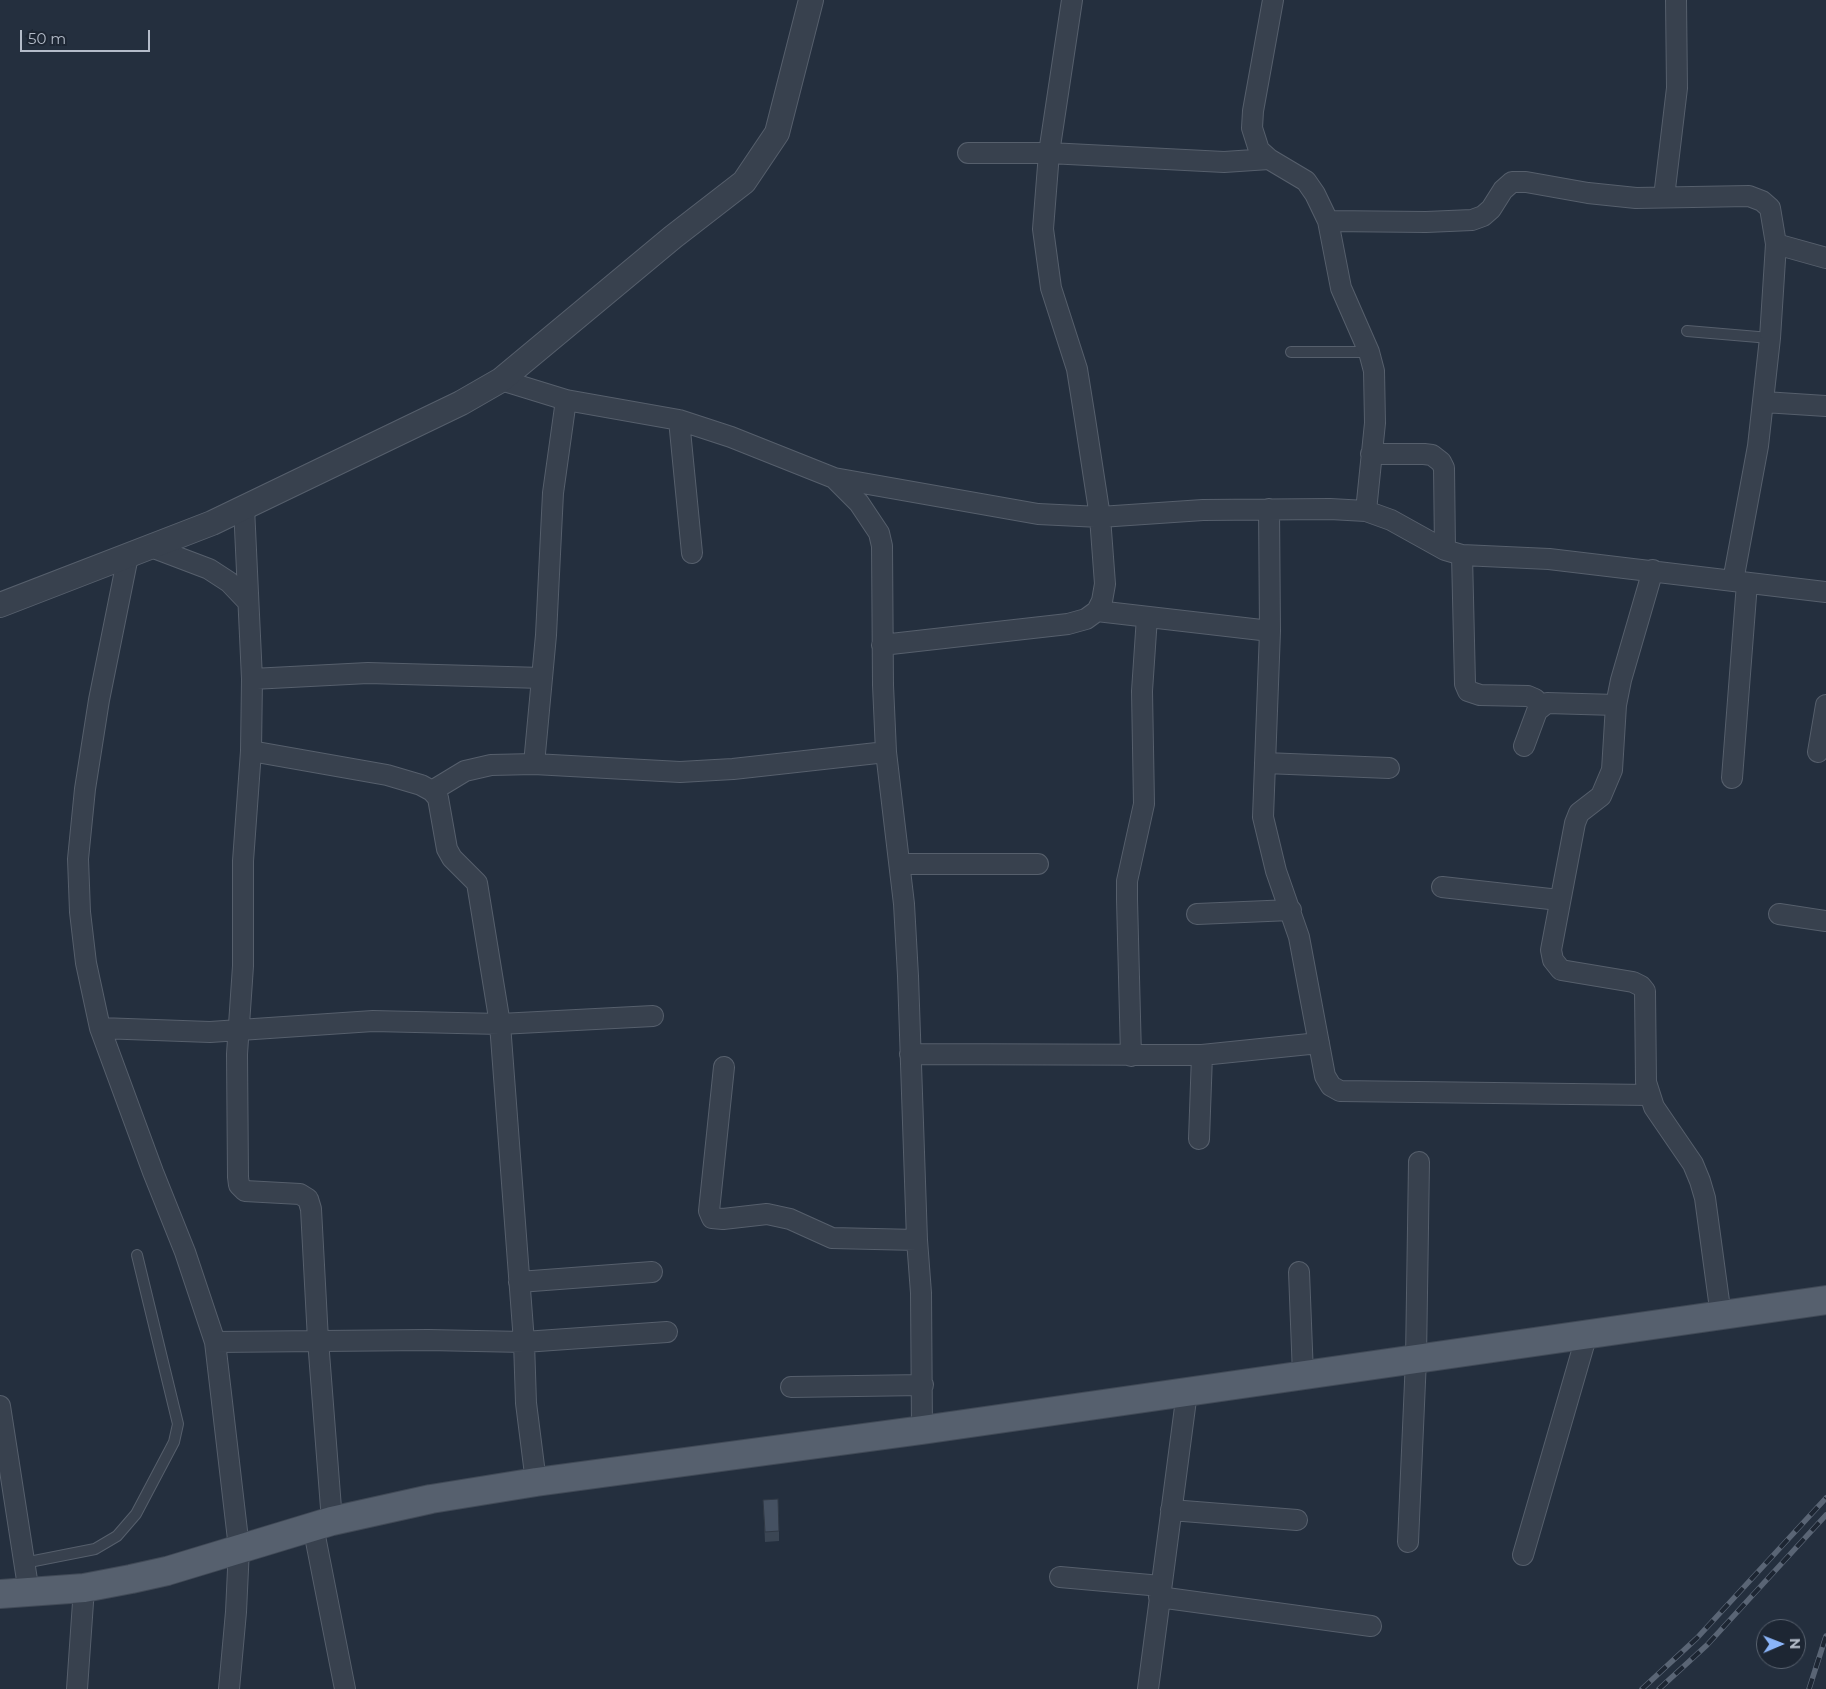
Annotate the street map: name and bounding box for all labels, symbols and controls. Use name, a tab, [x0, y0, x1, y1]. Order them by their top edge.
scale bar	[22, 20, 152, 52]
text: 50 m	[28, 29, 66, 48]
north arrow	[1756, 1619, 1806, 1669]
text: N	[1786, 1638, 1804, 1650]

